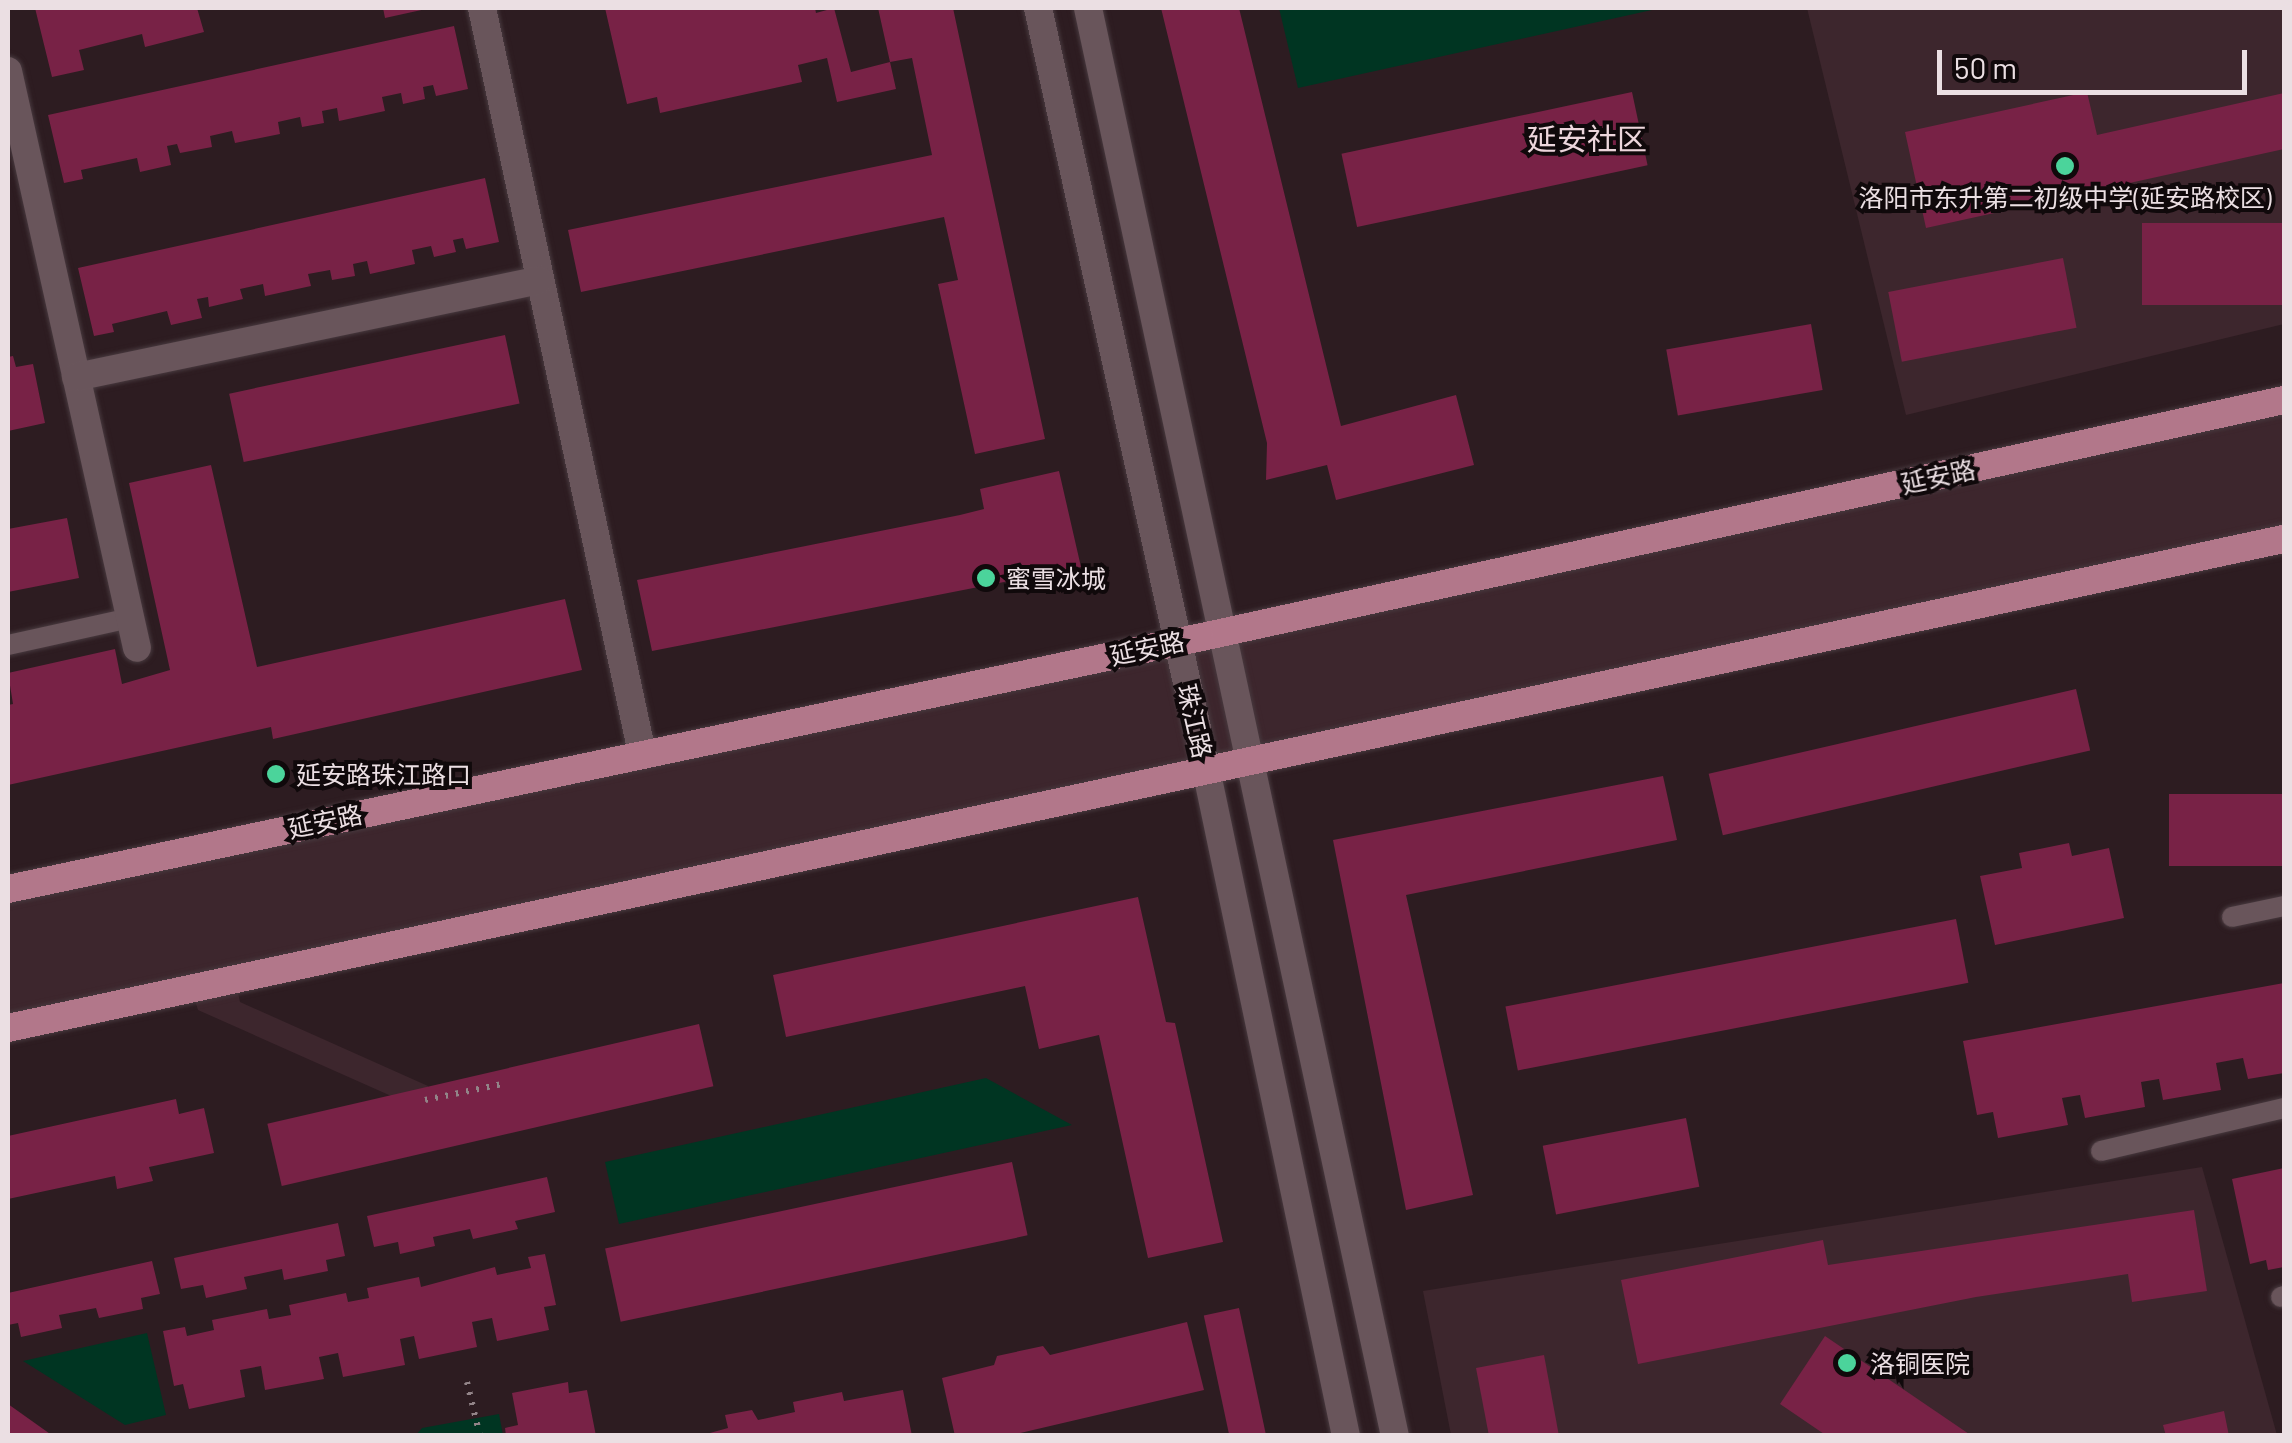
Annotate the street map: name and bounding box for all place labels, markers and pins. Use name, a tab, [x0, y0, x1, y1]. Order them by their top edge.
marker: 洛阳市东升第二初级中学(延安路校区)	[2054, 155, 2076, 177]
place label: 洛阳市东升第二初级中学(延安路校区)	[1858, 182, 2272, 212]
place label: 蜜雪冰城	[1006, 563, 1106, 593]
marker: 蜜雪冰城	[975, 567, 997, 589]
place label: 延安路珠江路口	[296, 759, 471, 789]
marker: 延安路珠江路口	[265, 763, 287, 785]
place label: 洛铜医院	[1870, 1348, 1970, 1378]
marker: 洛铜医院	[1834, 1350, 1860, 1376]

